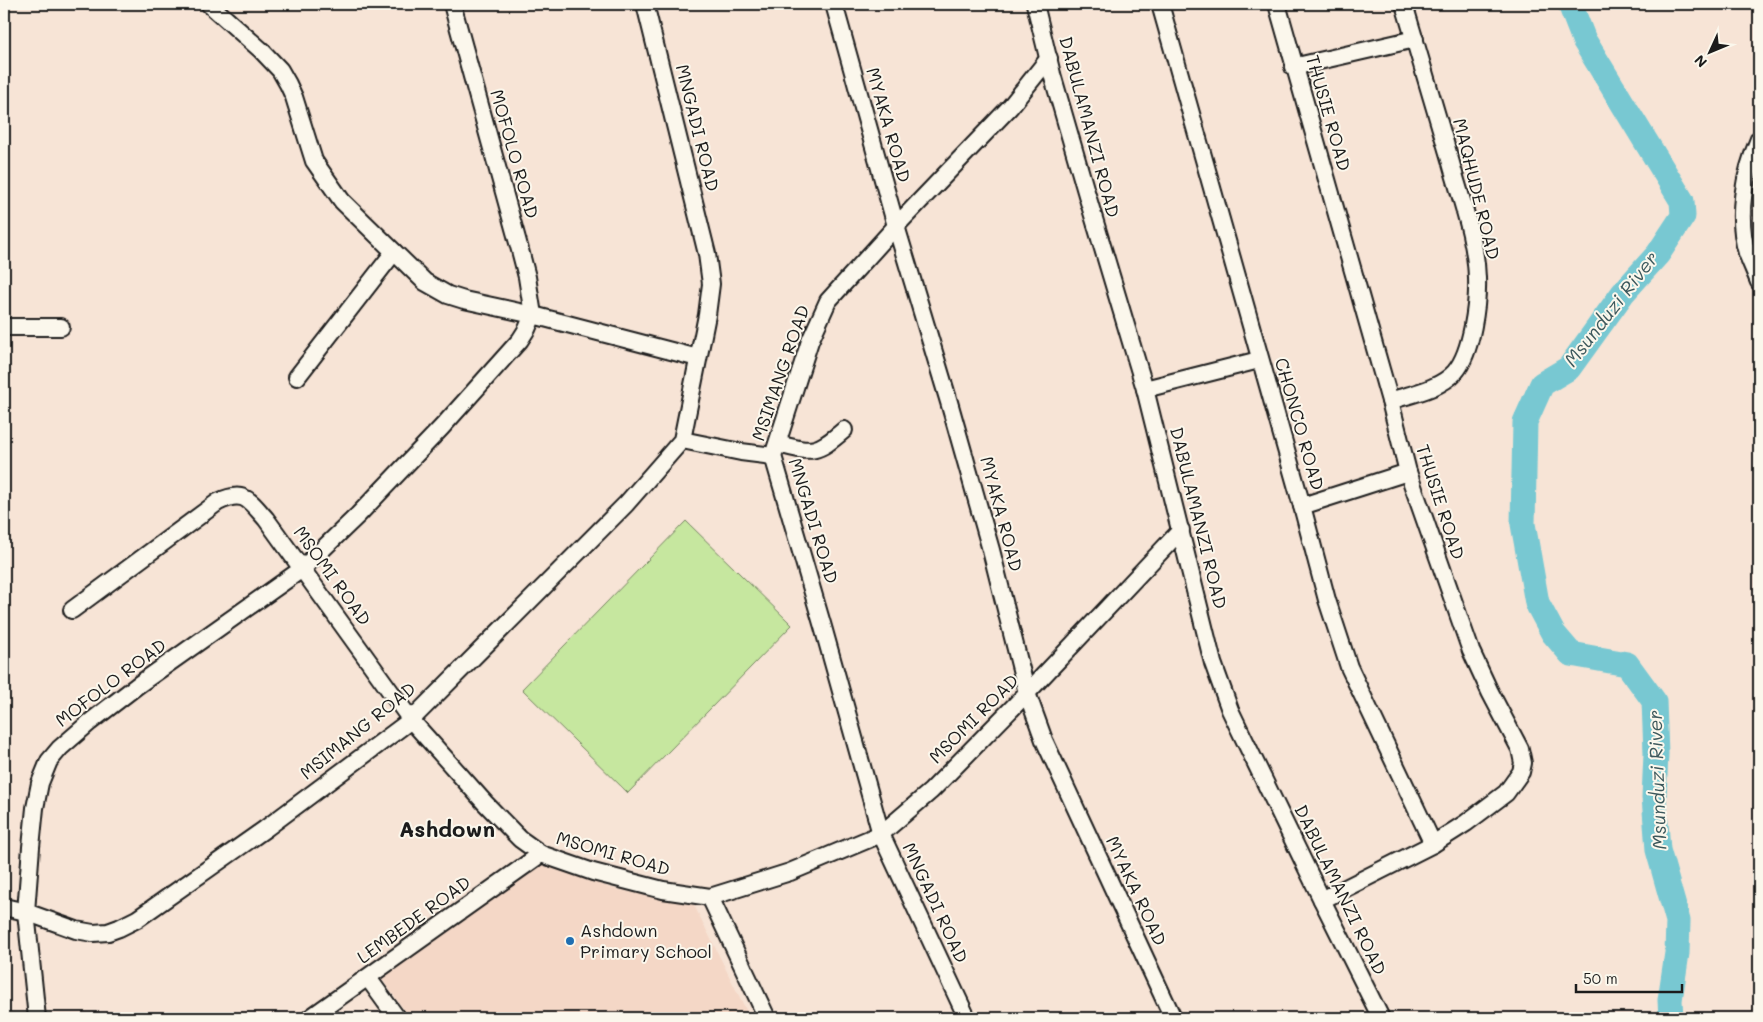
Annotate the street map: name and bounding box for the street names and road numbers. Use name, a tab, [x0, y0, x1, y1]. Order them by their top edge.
street label: DABULAMANZI ROAD	[1054, 34, 1126, 220]
street label: THUSIE ROAD	[1301, 52, 1357, 174]
street label: MNGADI ROAD	[671, 62, 725, 194]
street label: MYAKA ROAD	[861, 65, 917, 185]
street label: MOFOLO ROAD	[485, 86, 545, 221]
street label: MAQHUDE ROAD	[1448, 116, 1506, 262]
street label: MSIMANG ROAD	[746, 302, 815, 444]
street label: CHONCO ROAD	[1270, 355, 1330, 493]
street label: DABULAMANZI ROAD	[1165, 424, 1233, 611]
street label: THUSIE ROAD	[1411, 441, 1471, 562]
street label: MYAKA ROAD	[975, 453, 1029, 574]
street label: MNGADI ROAD	[783, 455, 844, 586]
street label: MSOMI ROAD	[289, 521, 377, 630]
street label: MOFOLO ROAD	[50, 633, 171, 732]
street label: MSOMI ROAD	[923, 668, 1023, 768]
street label: MSIMANG ROAD	[295, 676, 420, 784]
street label: DABULAMANZI ROAD	[1289, 801, 1393, 979]
street label: MSOMI ROAD	[554, 825, 673, 881]
street label: MYAKA ROAD	[1101, 832, 1173, 949]
street label: MNGADI ROAD	[898, 839, 974, 967]
street label: LEMBEDE ROAD	[352, 870, 475, 968]

